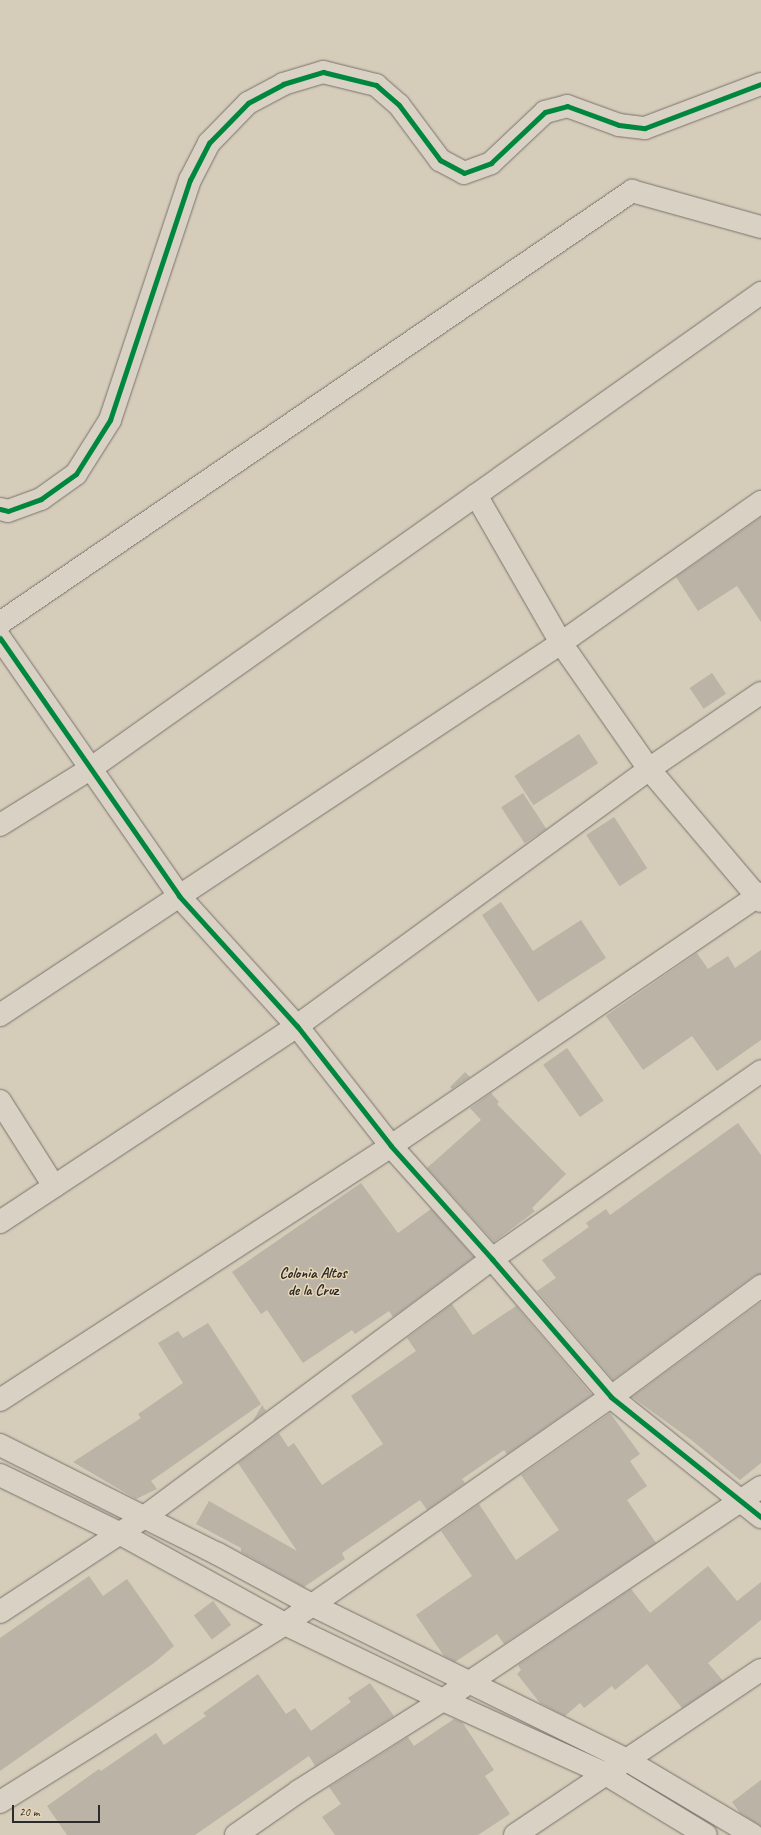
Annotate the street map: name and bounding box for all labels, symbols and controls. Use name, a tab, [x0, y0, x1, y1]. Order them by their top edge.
district label: Colonia Altos de la Cruz	[280, 1264, 346, 1299]
scale bar	[14, 1797, 102, 1823]
text: 20 m	[19, 1804, 39, 1820]

